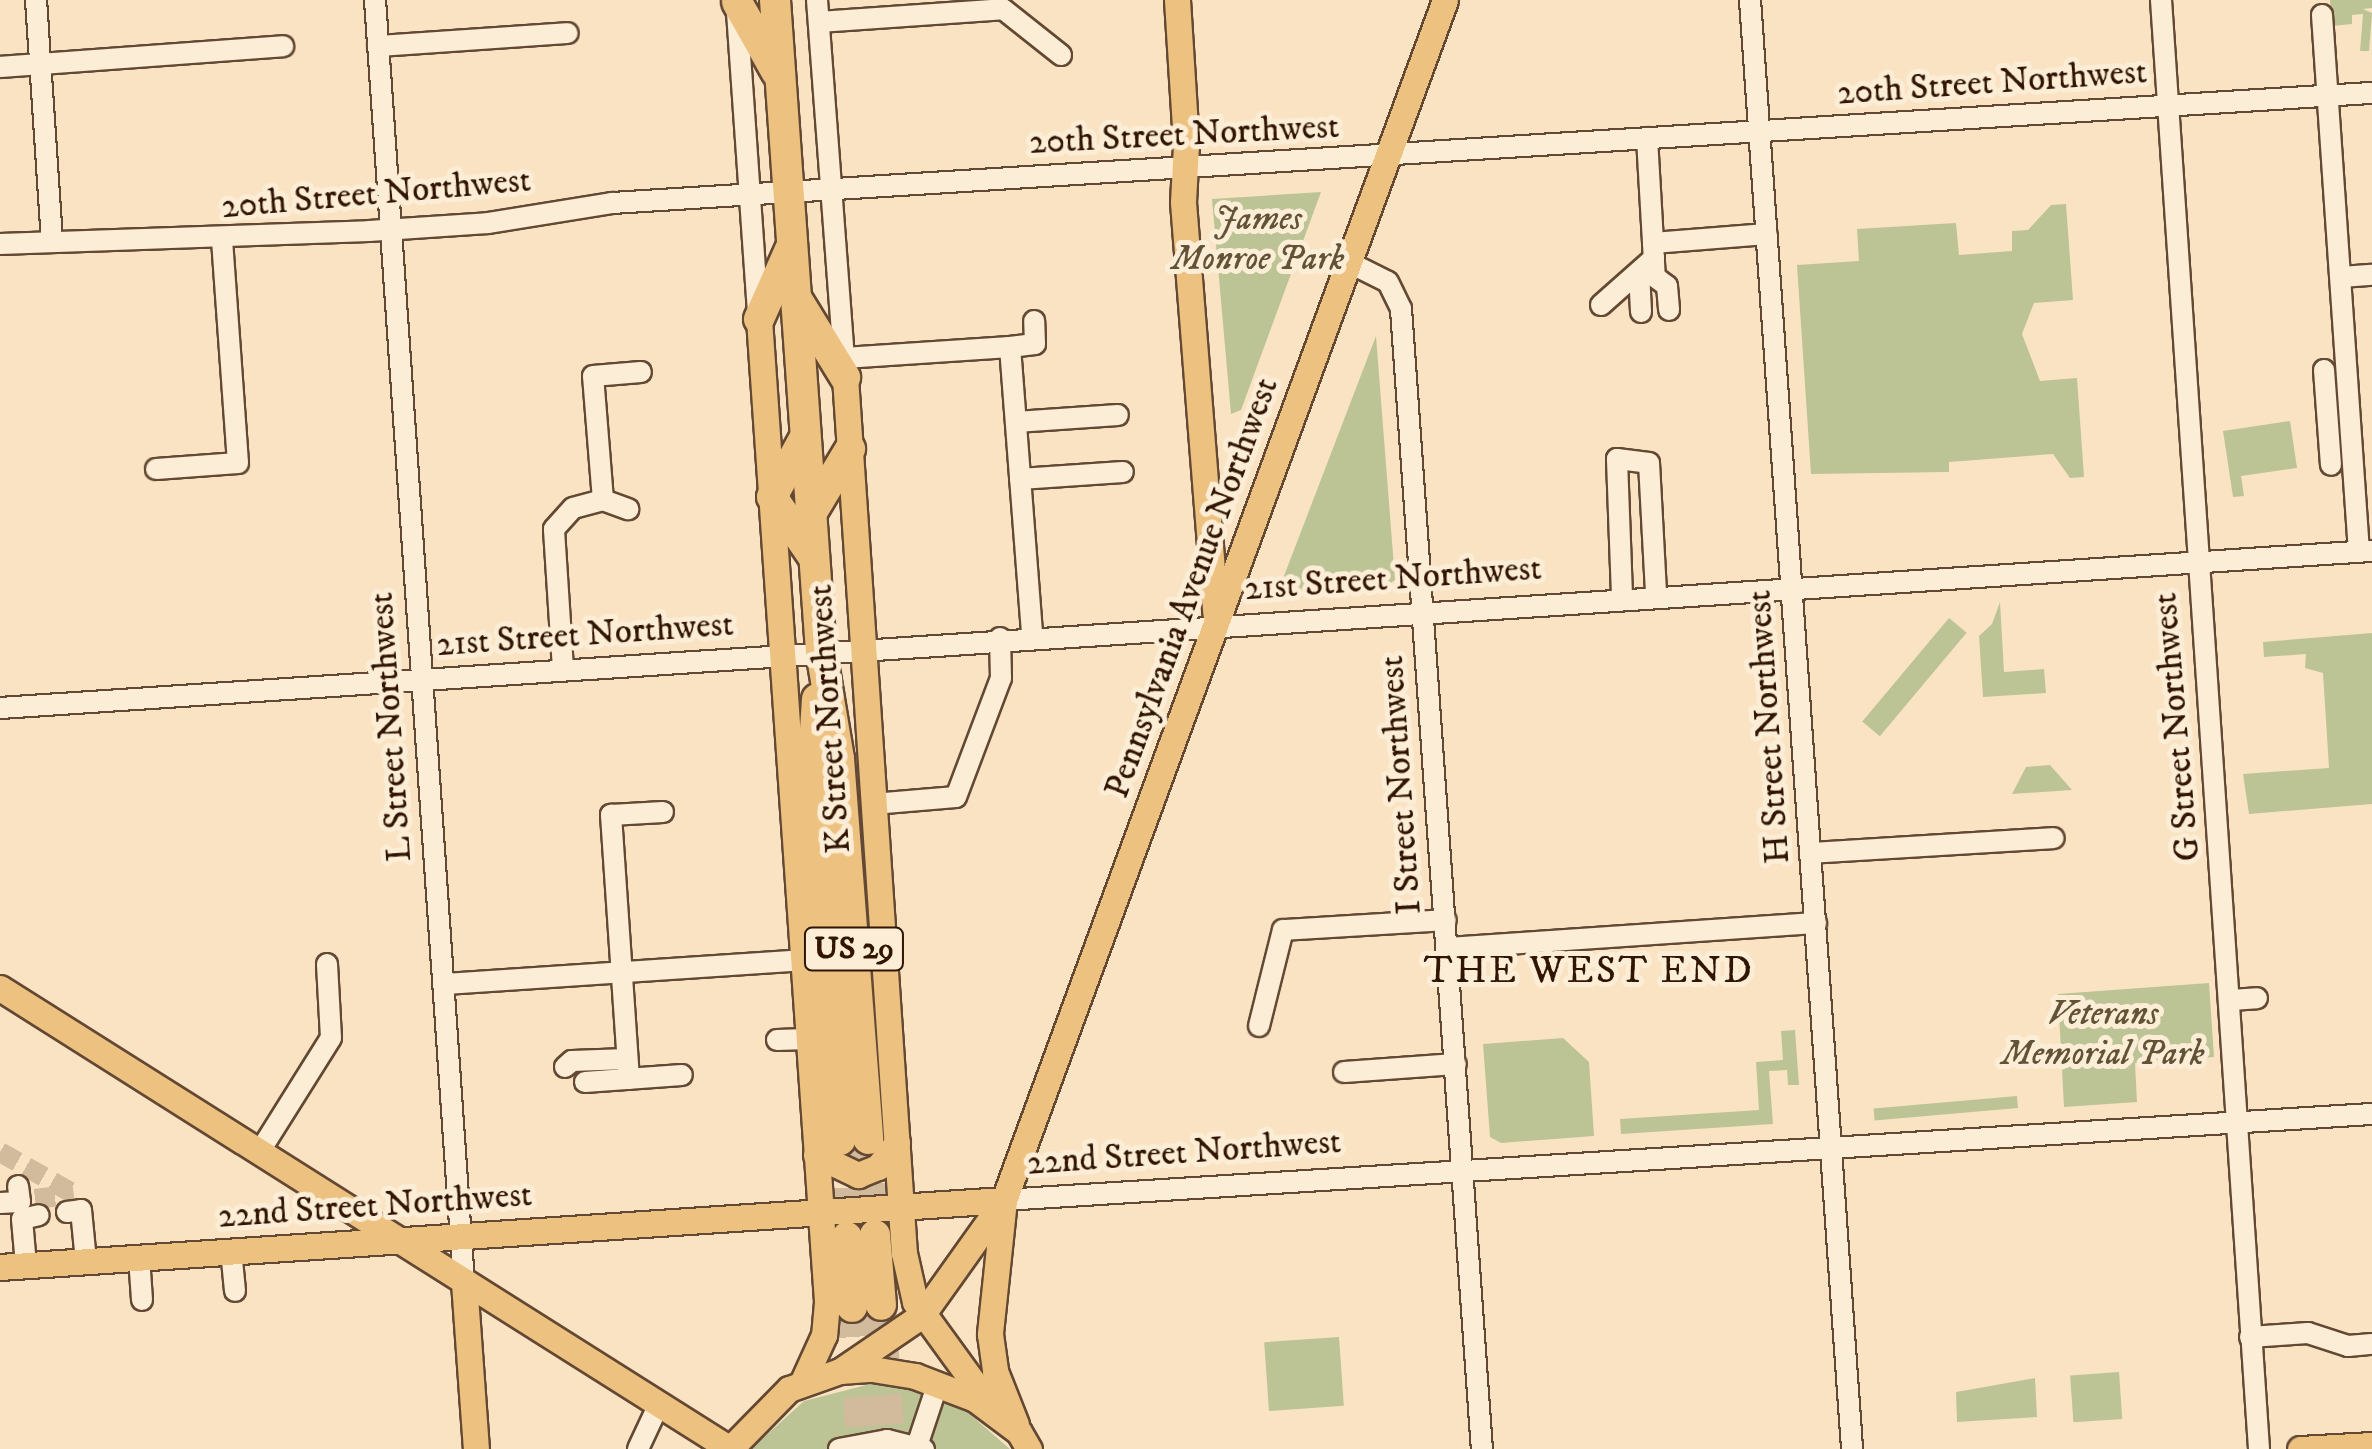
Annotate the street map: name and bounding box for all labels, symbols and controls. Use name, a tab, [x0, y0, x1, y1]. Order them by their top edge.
street label: 20th Street Northwest	[1836, 51, 2148, 115]
street label: 20th Street Northwest	[1028, 106, 1340, 164]
street label: 20th Street Northwest	[220, 160, 532, 228]
park label: James Monroe Park	[1172, 198, 1344, 280]
street label: Pennsylvania Avenue Northwest	[1096, 372, 1288, 804]
street label: 21st Street Northwest	[1243, 548, 1543, 610]
street label: K Street Northwest	[800, 583, 860, 855]
street label: H Street Northwest	[1738, 589, 1800, 865]
street label: L Street Northwest	[361, 591, 421, 863]
street label: G Street Northwest	[2144, 591, 2210, 863]
street label: 21st Street Northwest	[435, 604, 735, 666]
street label: I Street Northwest	[1371, 654, 1431, 916]
road number: US 29	[802, 922, 906, 976]
district label: THE WEST END	[1424, 949, 1754, 995]
park label: Veterans Memorial Park	[2001, 993, 2205, 1075]
street label: 22nd Street Northwest	[1026, 1121, 1342, 1185]
street label: 22nd Street Northwest	[217, 1174, 533, 1238]

